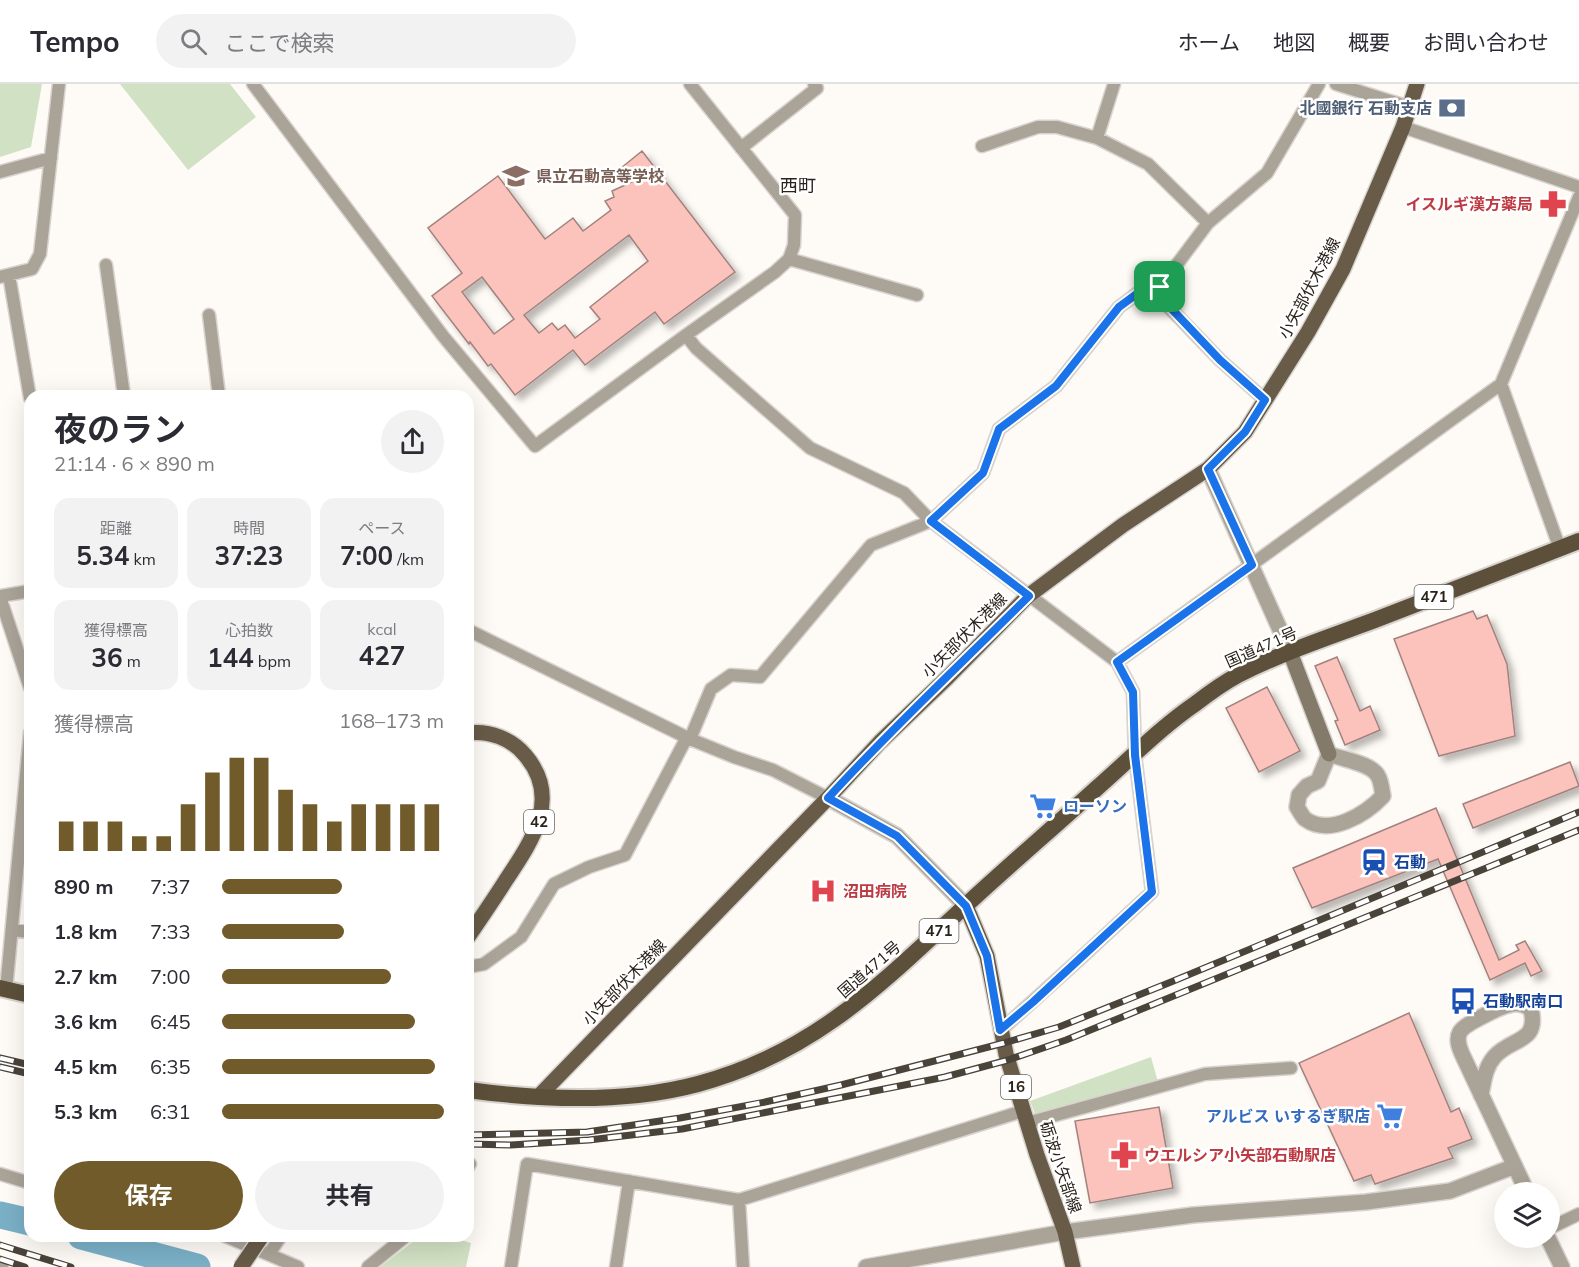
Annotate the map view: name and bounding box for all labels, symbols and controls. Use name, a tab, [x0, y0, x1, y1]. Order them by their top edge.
search box	[156, 14, 576, 68]
text: Tempo	[30, 24, 120, 59]
icon: search	[177, 25, 210, 58]
text: ここで検索	[225, 29, 335, 57]
text: ホーム	[1178, 29, 1240, 55]
text: 地図	[1273, 29, 1315, 55]
text: 概要	[1348, 29, 1390, 55]
text: お問い合わせ	[1423, 29, 1549, 55]
bank icon: 北國銀行 石動支店	[1437, 93, 1467, 123]
place label: 北國銀行 石動支店	[1300, 98, 1432, 118]
school or university icon: 県立石動高等学校	[501, 161, 531, 191]
place label: 県立石動高等学校	[536, 166, 664, 186]
district label: 西町	[780, 174, 816, 197]
pharmacy icon: イスルギ漢方薬局	[1538, 189, 1568, 219]
place label: イスルギ漢方薬局	[1405, 194, 1533, 214]
street label: 小矢部伏木港線	[1274, 234, 1344, 342]
pin	[1134, 261, 1185, 312]
icon: arrive	[1143, 270, 1176, 303]
text: 夜のラン	[54, 408, 186, 449]
button: share	[381, 410, 444, 473]
text: 21:14 · 6 × 890 m	[54, 451, 215, 476]
text: 距離	[100, 518, 132, 538]
text: 時間	[233, 518, 265, 538]
text: ペース	[358, 518, 406, 538]
text: 5.34	[76, 539, 129, 572]
text: 37:23	[215, 539, 283, 572]
text: 7:00	[340, 539, 393, 572]
text: km	[129, 549, 156, 569]
text: /km	[393, 549, 424, 569]
road number: 471	[1414, 585, 1454, 609]
street label: 小矢部伏木港線	[917, 588, 1011, 682]
text: kcal	[367, 619, 397, 639]
text: 獲得標高	[84, 620, 148, 640]
text: 心拍数	[225, 620, 273, 640]
street label: 国道471号	[1222, 622, 1300, 672]
text: 427	[359, 639, 405, 672]
text: 36	[91, 641, 122, 674]
text: 144	[207, 641, 254, 674]
text: m	[122, 651, 141, 671]
text: bpm	[254, 651, 291, 671]
text: 168–173 m	[339, 708, 444, 733]
text: 獲得標高	[54, 711, 134, 736]
supermarket icon: ローソン	[1028, 791, 1058, 821]
place label: ローソン	[1063, 796, 1127, 816]
road number: 42	[524, 810, 554, 834]
station icon: 石動	[1359, 847, 1389, 877]
place label: 石動	[1394, 852, 1426, 872]
text: 890 m	[54, 874, 113, 899]
text: 7:37	[150, 874, 191, 899]
hospital icon: 沼田病院	[808, 876, 838, 906]
place label: 沼田病院	[843, 881, 907, 901]
text: 1.8 km	[54, 919, 117, 944]
text: 7:33	[150, 919, 191, 944]
road number: 471	[920, 919, 958, 943]
street label: 小矢部伏木港線	[578, 935, 670, 1029]
street label: 国道471号	[833, 936, 905, 1002]
text: 2.7 km	[54, 964, 117, 989]
text: 7:00	[150, 964, 191, 989]
bus stop icon: 石動駅南口	[1448, 986, 1478, 1016]
place label: 石動駅南口	[1483, 991, 1563, 1011]
text: 3.6 km	[54, 1009, 117, 1034]
text: 6:45	[150, 1009, 191, 1034]
text: 4.5 km	[54, 1054, 117, 1079]
text: 6:35	[150, 1054, 191, 1079]
road number: 16	[1001, 1075, 1031, 1099]
text: 5.3 km	[54, 1099, 117, 1124]
text: 6:31	[150, 1099, 191, 1124]
supermarket icon: アルビス いするぎ駅店	[1375, 1101, 1405, 1131]
place label: アルビス いするぎ駅店	[1206, 1106, 1370, 1126]
street label: 砺波小矢部線	[1036, 1118, 1086, 1216]
pharmacy icon: ウエルシア小矢部石動駅店	[1109, 1140, 1139, 1170]
place label: ウエルシア小矢部石動駅店	[1144, 1145, 1336, 1165]
button: 保存	[54, 1161, 243, 1230]
button: 共有	[255, 1161, 444, 1230]
map controls	[1494, 1182, 1560, 1248]
button: layers	[1494, 1182, 1560, 1248]

